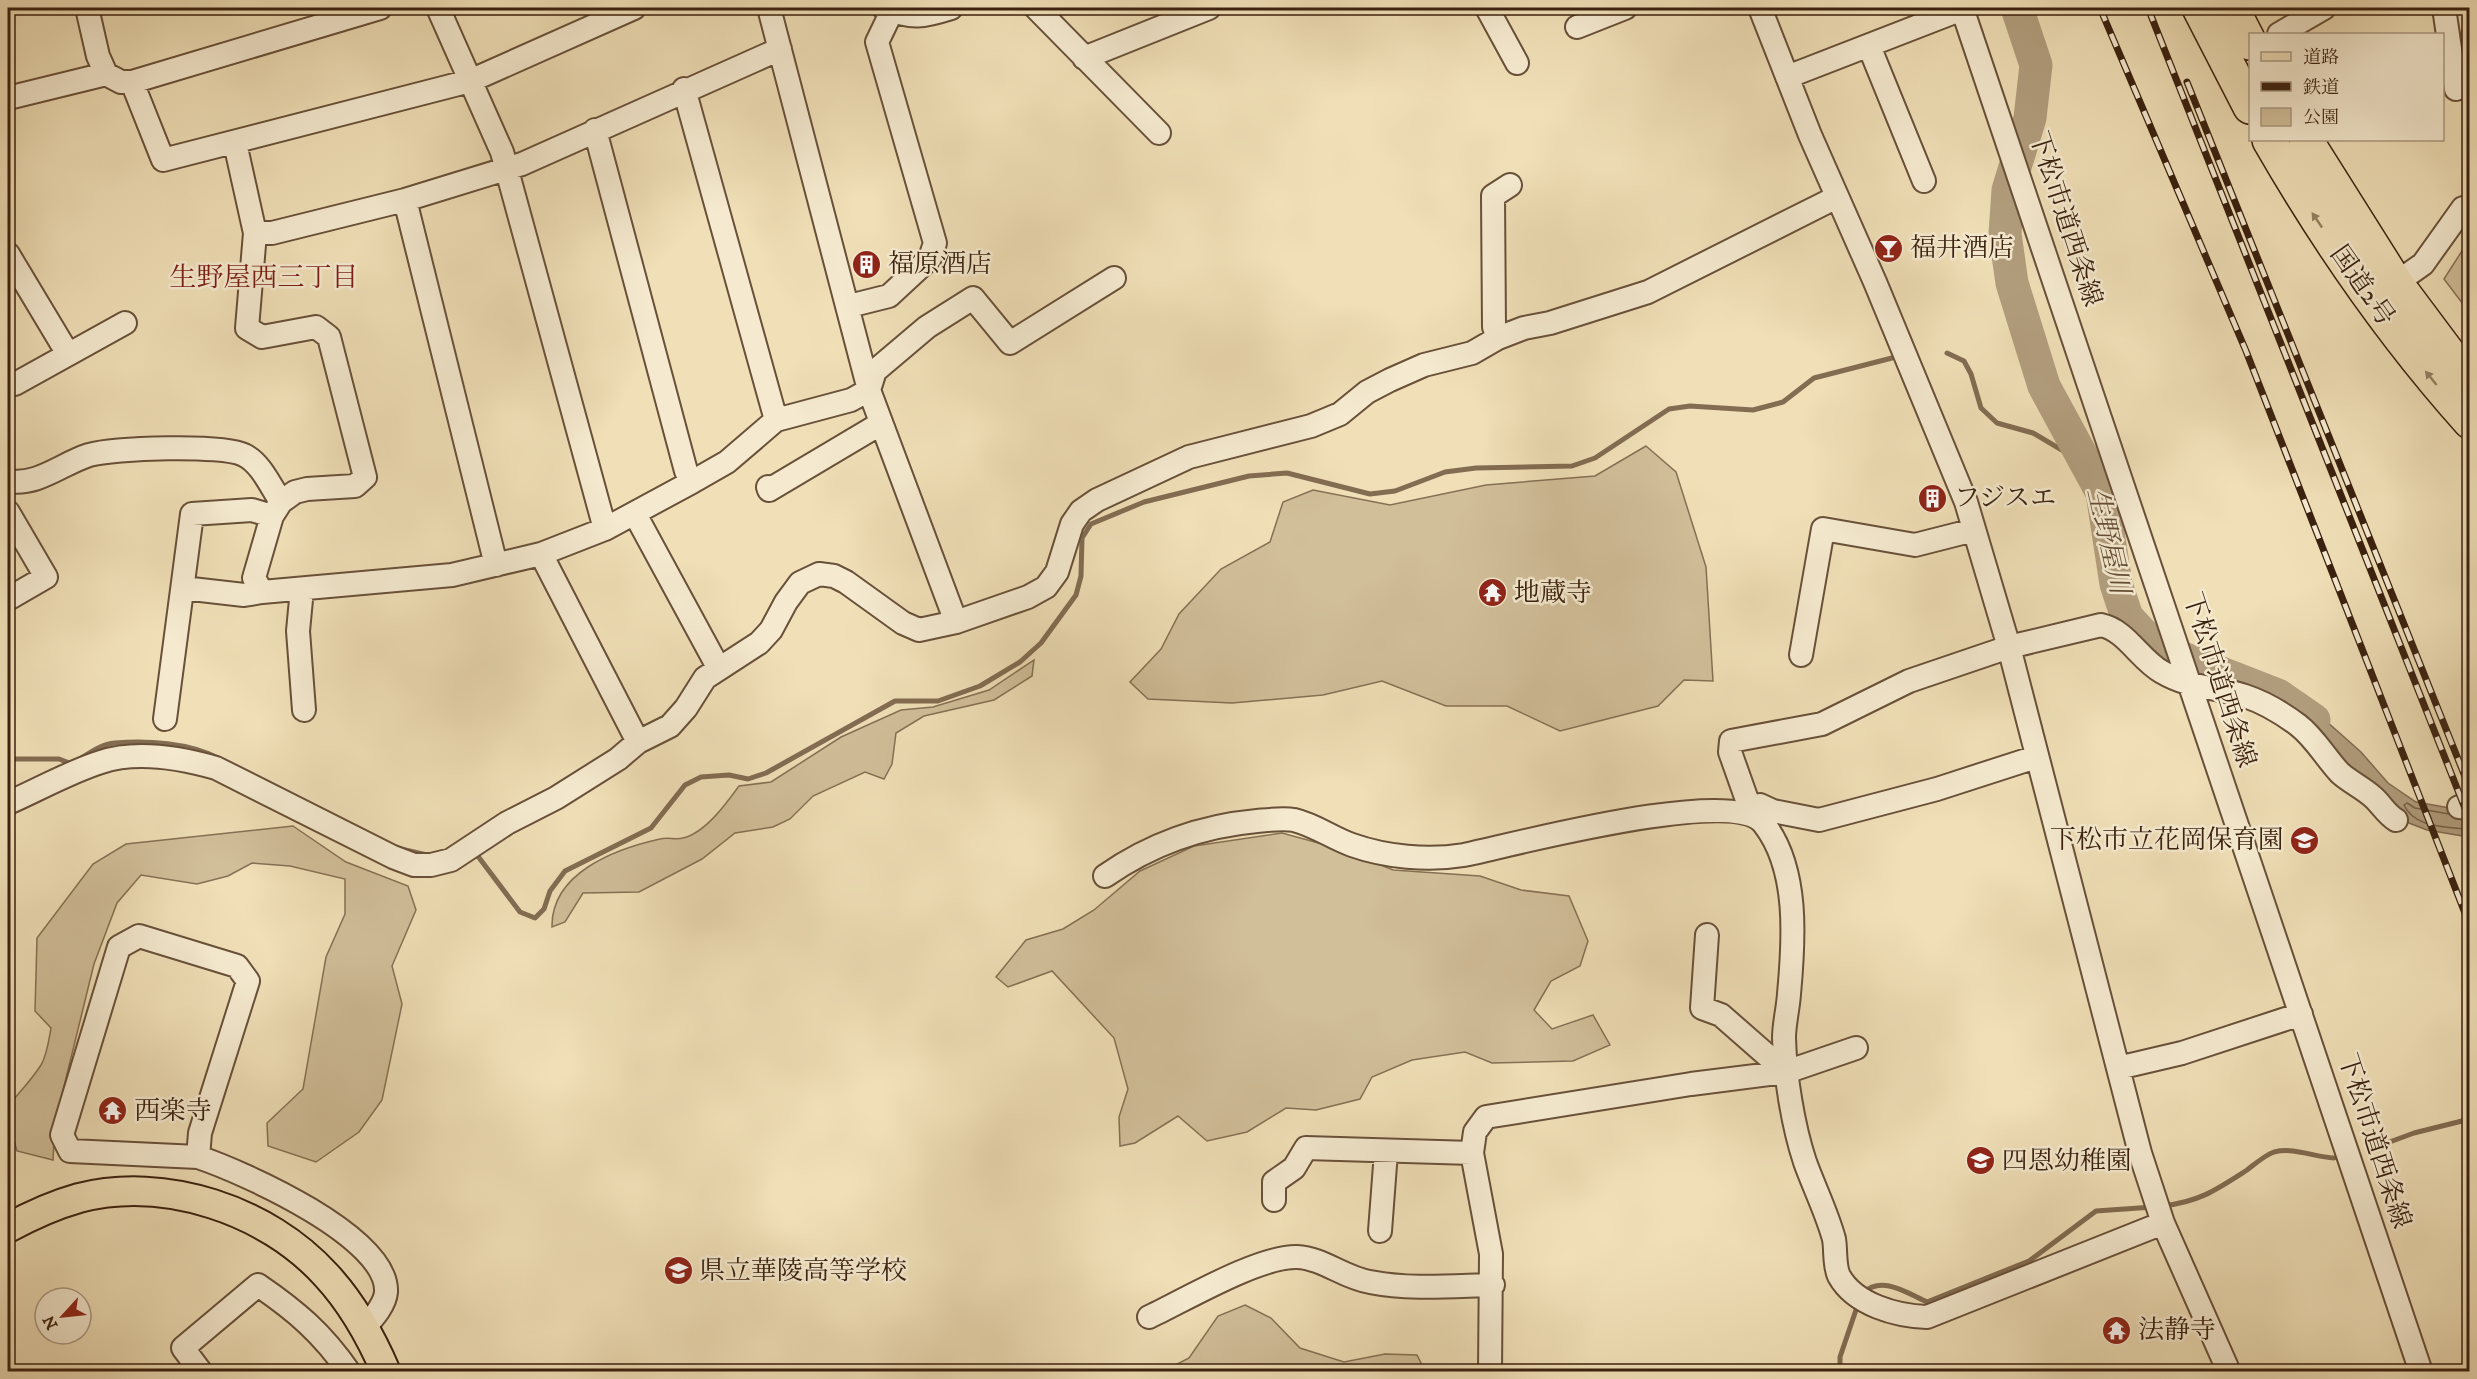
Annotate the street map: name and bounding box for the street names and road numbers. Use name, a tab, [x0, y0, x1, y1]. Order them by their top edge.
street label: 下松市道西条線	[2021, 127, 2109, 311]
street label: 国道2号	[2322, 239, 2402, 333]
street label: 下松市道西条線	[2175, 588, 2263, 772]
street label: 下松市道西条線	[2330, 1049, 2418, 1233]

